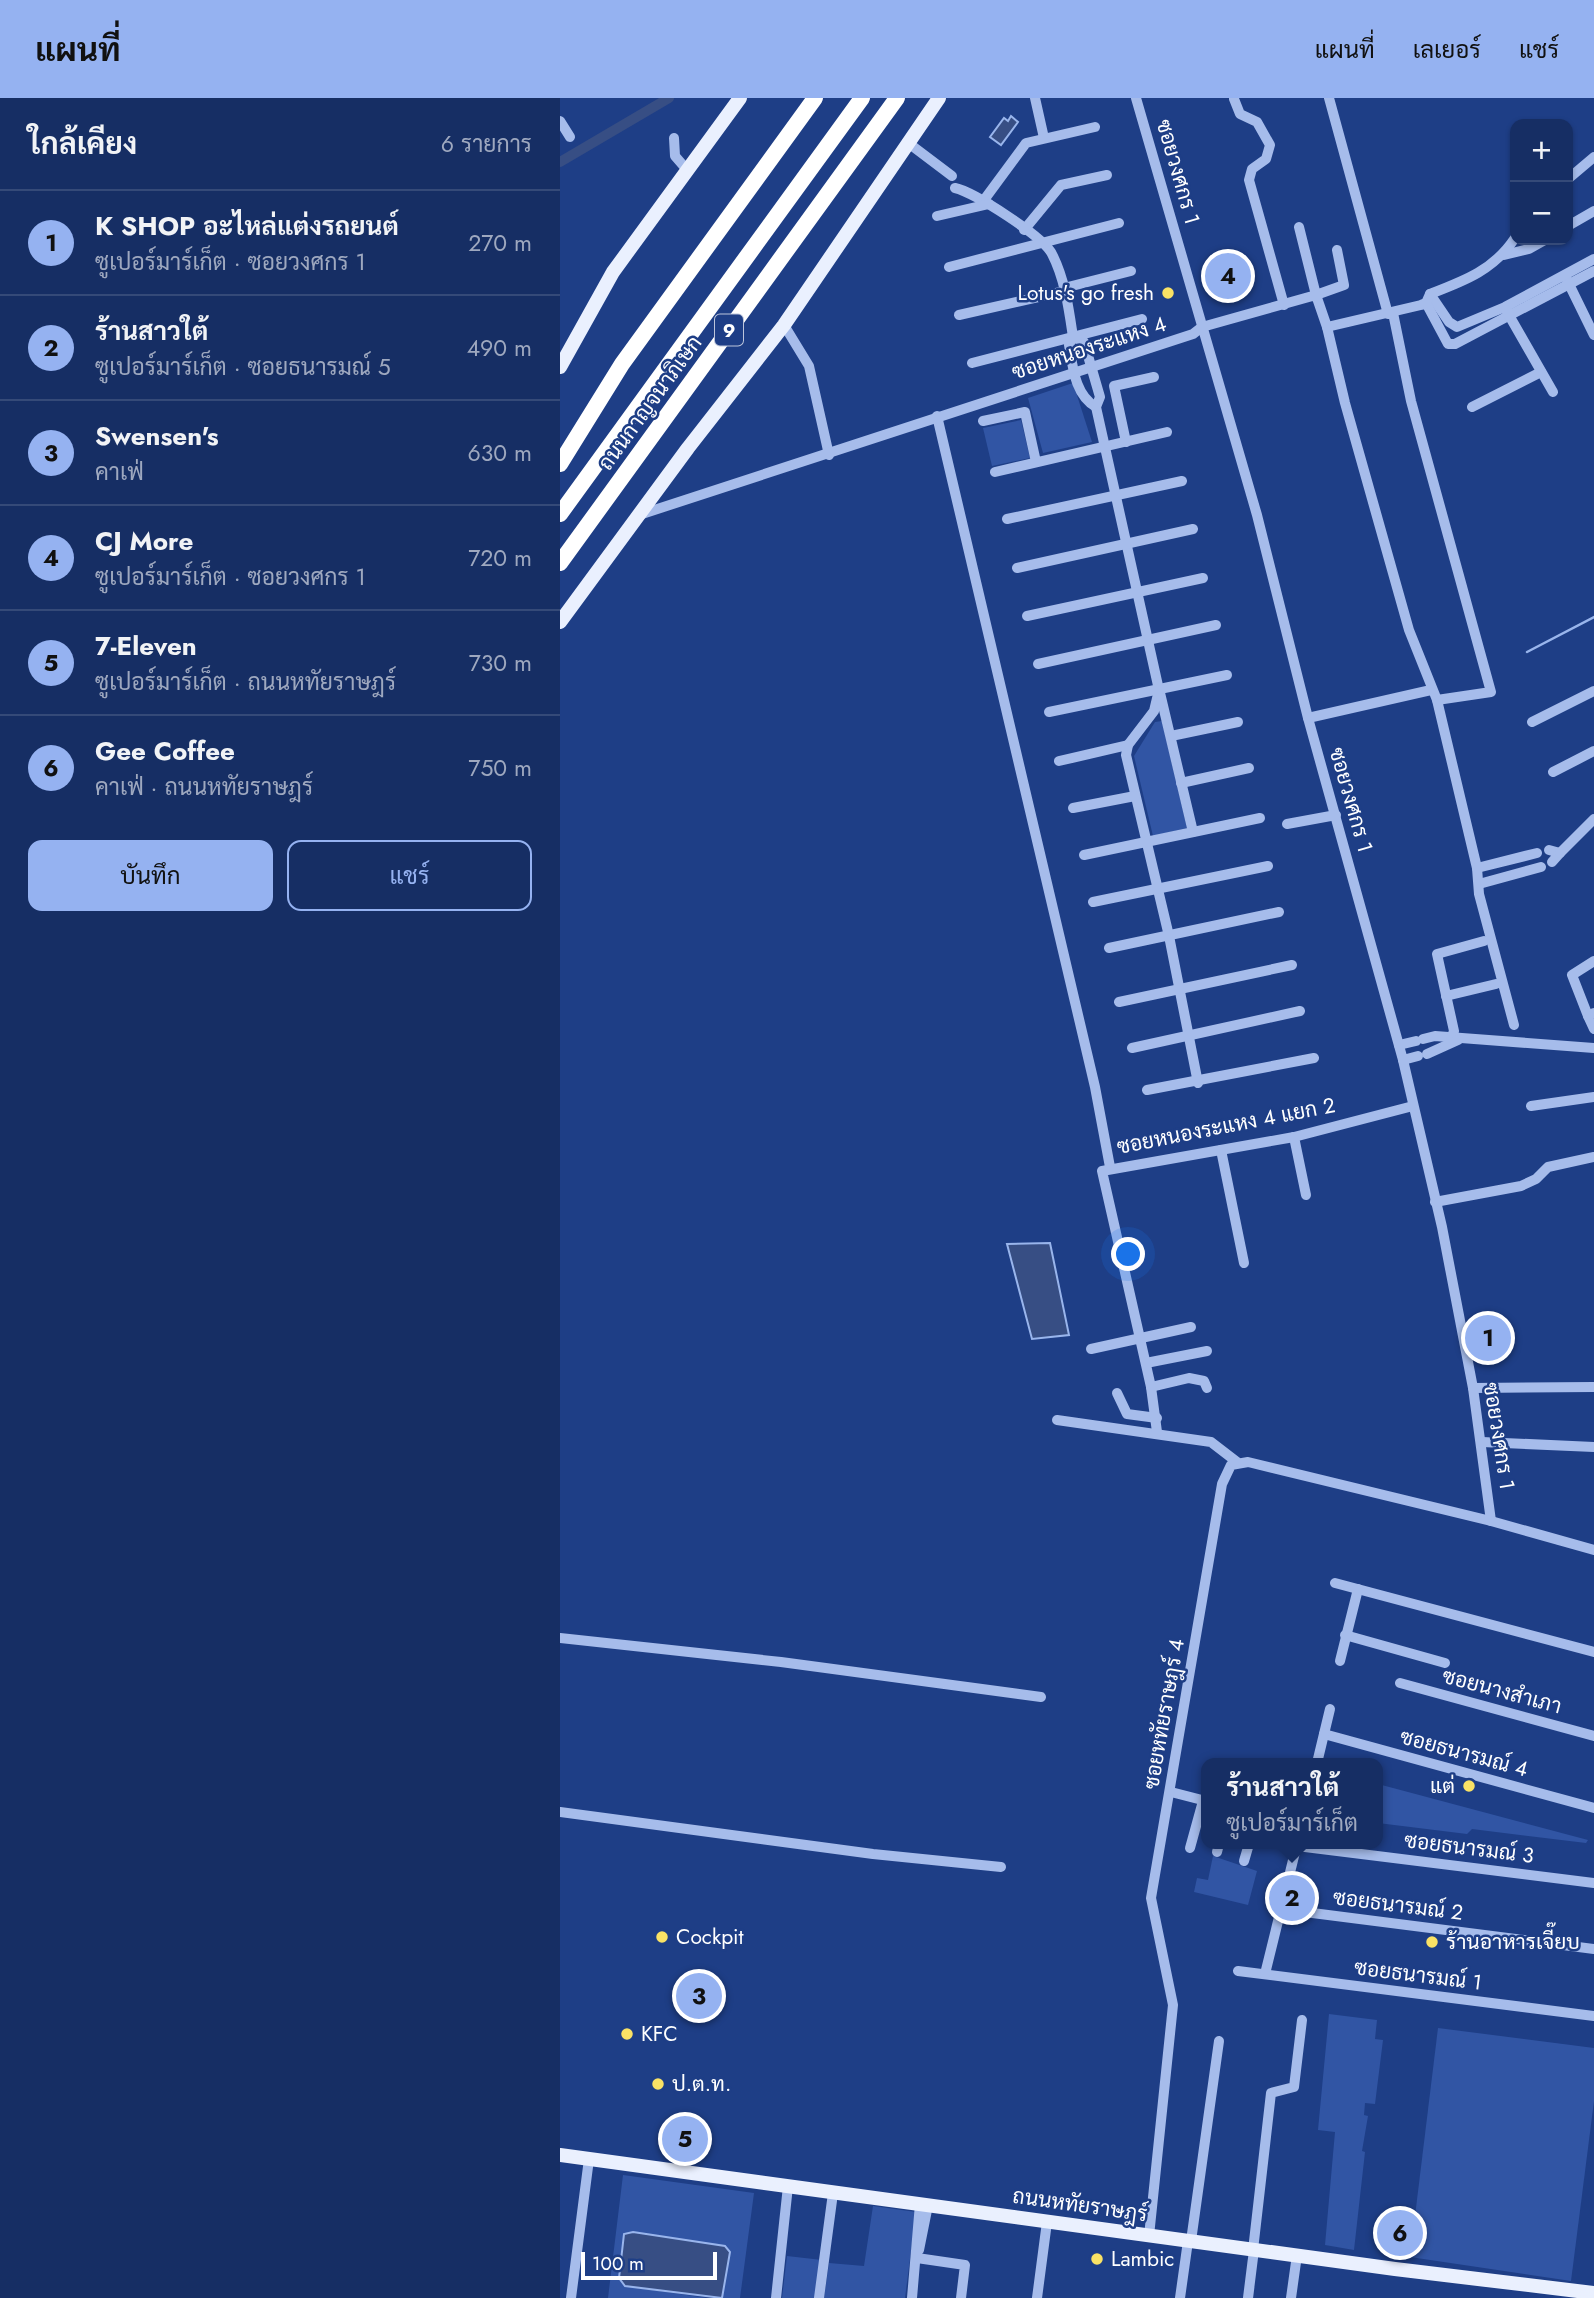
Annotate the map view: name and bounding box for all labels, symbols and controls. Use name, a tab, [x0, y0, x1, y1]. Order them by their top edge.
text: แผนที่	[35, 26, 121, 73]
text: แผนที่	[1315, 32, 1375, 67]
text: เลเยอร์	[1413, 32, 1481, 67]
text: แชร์	[1519, 32, 1559, 67]
street label: ซอยวงศกร 1	[1149, 116, 1207, 228]
map controls	[1510, 119, 1573, 245]
button: +	[1510, 119, 1573, 182]
text: ใกล้เคียง	[28, 122, 137, 165]
text: 6 รายการ	[441, 127, 532, 161]
button: −	[1510, 182, 1573, 245]
text: K SHOP อะไหล่แต่งรถยนต์	[95, 207, 399, 245]
text: 1	[45, 226, 57, 260]
text: 270 m	[468, 226, 532, 260]
text: ซูเปอร์มาร์เก็ต · ซอยวงศกร 1	[95, 245, 366, 279]
pin: 4	[1205, 250, 1251, 302]
place label: Lotus's go fresh	[1018, 278, 1154, 308]
marker: Lotus's go fresh	[1160, 285, 1176, 301]
street label: ซอยหนองระแหง 4	[1008, 309, 1170, 387]
text: ร้านสาวใต้	[95, 312, 208, 350]
road number: 9	[715, 314, 743, 346]
street label: ถนนกาญจนาภิเษก	[591, 330, 709, 476]
text: 2	[43, 331, 59, 365]
text: 490 m	[467, 331, 532, 365]
text: ซูเปอร์มาร์เก็ต · ซอยธนารมณ์ 5	[95, 350, 391, 384]
text: Swensen's	[95, 417, 219, 455]
text: 3	[44, 436, 58, 470]
text: 630 m	[468, 436, 532, 470]
text: คาเฟ่	[95, 455, 144, 489]
text: CJ More	[95, 522, 193, 560]
text: 4	[43, 541, 59, 575]
text: 720 m	[468, 541, 532, 575]
text: ซูเปอร์มาร์เก็ต · ซอยวงศกร 1	[95, 560, 366, 594]
text: 7-Eleven	[95, 627, 197, 665]
text: 5	[44, 646, 58, 680]
text: 730 m	[469, 646, 532, 680]
text: ซูเปอร์มาร์เก็ต · ถนนหทัยราษฎร์	[95, 665, 396, 699]
text: Gee Coffee	[95, 732, 235, 770]
street label: ซอยวงศกร 1	[1322, 744, 1380, 856]
text: 6	[43, 751, 59, 785]
text: 750 m	[468, 751, 532, 785]
text: คาเฟ่ · ถนนหทัยราษฎร์	[95, 770, 313, 804]
button: บันทึก	[28, 840, 273, 911]
button: แชร์	[287, 840, 532, 911]
street label: ซอยหนองระแหง 4 แยก 2	[1114, 1090, 1338, 1162]
your location	[1111, 1237, 1145, 1271]
pin: 1	[1465, 1312, 1511, 1364]
street label: ซอยวงศกร 1	[1476, 1380, 1522, 1492]
street label: ซอยหทัยราษฎร์ 4	[1136, 1636, 1192, 1792]
street label: ซอยนางสำเภา	[1439, 1661, 1565, 1721]
street label: ซอยธนารมณ์ 4	[1397, 1722, 1531, 1784]
popup	[1201, 1758, 1383, 1849]
text: ร้านสาวใต้	[1226, 1768, 1339, 1806]
place label: แต่	[1430, 1771, 1455, 1801]
marker: แต่	[1461, 1778, 1477, 1794]
text: ซูเปอร์มาร์เก็ต	[1226, 1806, 1358, 1840]
street label: ซอยธนารมณ์ 3	[1402, 1825, 1536, 1871]
pin: 2	[1269, 1872, 1315, 1924]
street label: ซอยธนารมณ์ 2	[1331, 1882, 1465, 1928]
place label: Cockpit	[676, 1922, 744, 1952]
place label: ร้านอาหารเจี๊ยบ	[1446, 1922, 1580, 1957]
marker: Cockpit	[654, 1929, 670, 1945]
marker: ร้านอาหารเจี๊ยบ	[1424, 1934, 1440, 1950]
street label: ซอยธนารมณ์ 1	[1352, 1952, 1484, 1998]
pin: 3	[676, 1970, 722, 2022]
place label: KFC	[641, 2019, 678, 2049]
marker: KFC	[619, 2026, 635, 2042]
place label: ป.ต.ท.	[672, 2069, 731, 2099]
marker: ป.ต.ท.	[650, 2076, 666, 2092]
pin: 5	[662, 2113, 708, 2165]
street label: ถนนหทัยราษฎร์	[1011, 2181, 1149, 2229]
pin: 6	[1377, 2207, 1423, 2259]
place label: Lambic	[1111, 2244, 1174, 2274]
scale bar	[581, 2249, 718, 2281]
text: 100 m	[592, 2250, 644, 2277]
marker: Lambic	[1089, 2251, 1105, 2267]

